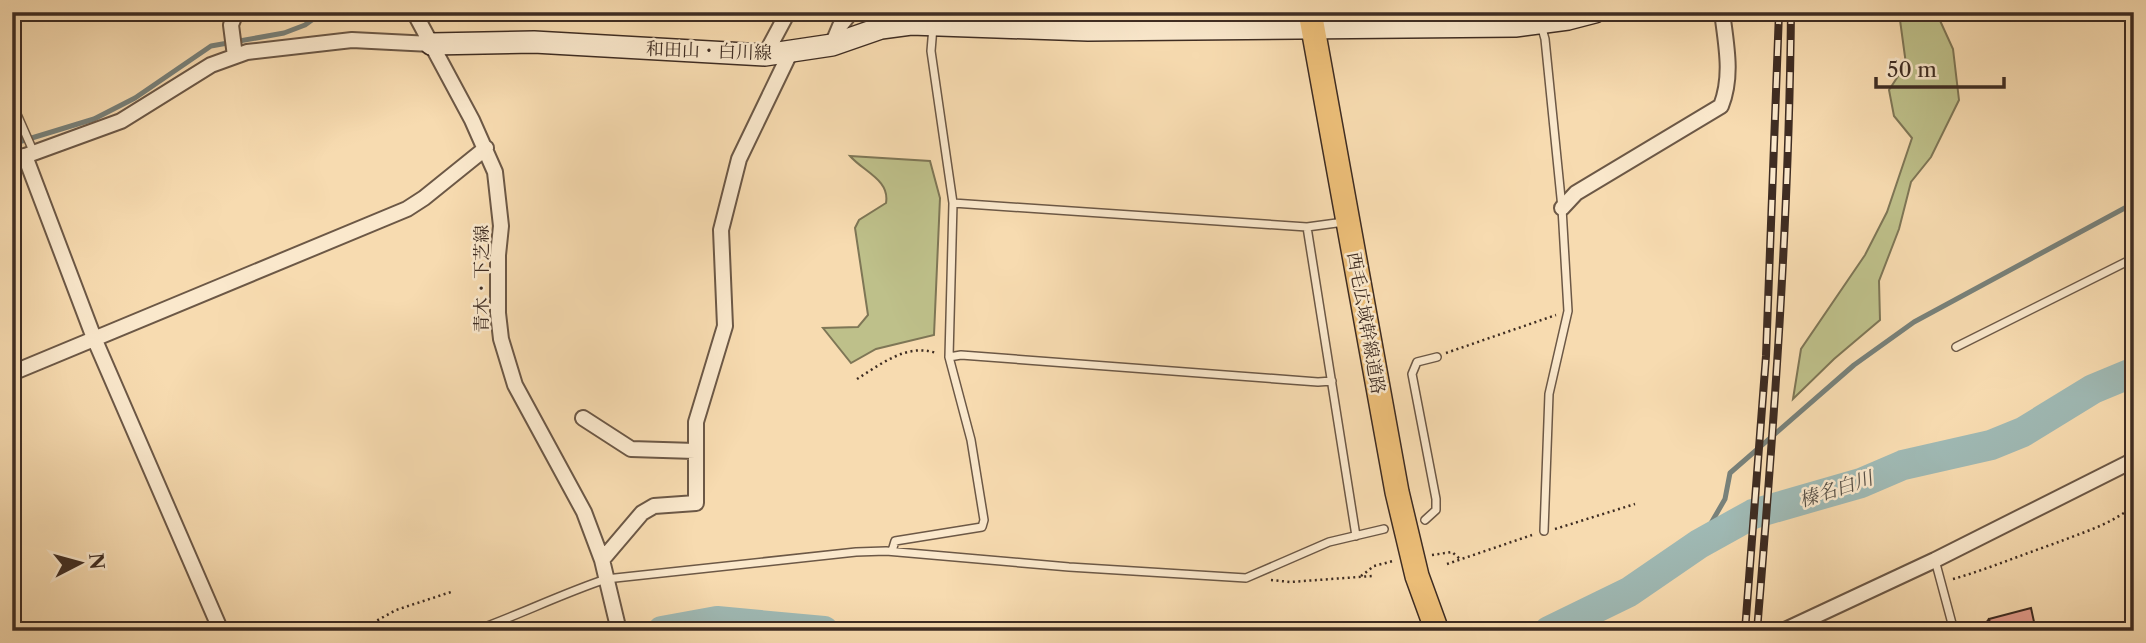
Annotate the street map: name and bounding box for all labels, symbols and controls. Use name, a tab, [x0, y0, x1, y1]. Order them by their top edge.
street label: 和田山・白川線	[646, 38, 772, 64]
scale bar	[1876, 46, 2004, 90]
text: 50 m	[1887, 57, 1937, 82]
street label: 青木・下芝線	[471, 225, 493, 333]
street label: 西毛広域幹線道路	[1343, 250, 1389, 396]
water label: 榛名白川	[1796, 466, 1878, 512]
north arrow	[46, 528, 116, 598]
text: N	[84, 552, 109, 571]

